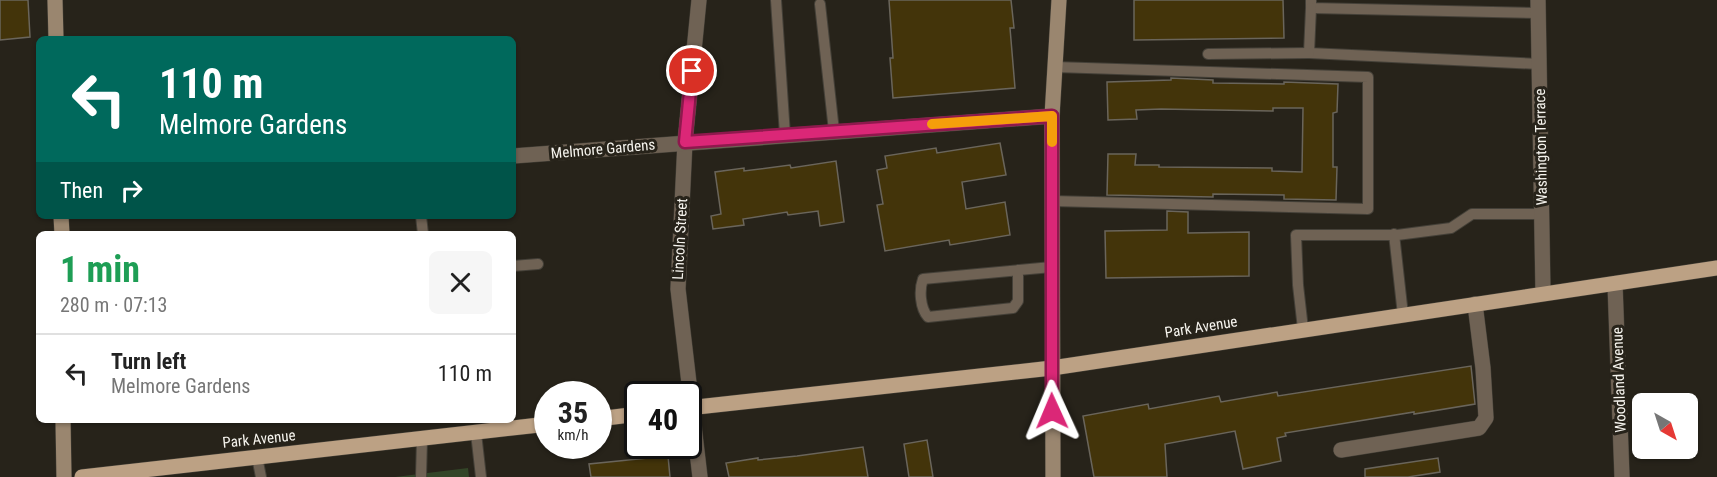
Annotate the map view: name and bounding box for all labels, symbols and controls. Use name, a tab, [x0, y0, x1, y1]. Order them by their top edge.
pin	[666, 45, 717, 96]
icon: arrive	[675, 54, 708, 87]
text: 110 m	[159, 59, 264, 108]
icon: left	[60, 60, 138, 138]
street label: Washington Terrace	[1531, 88, 1551, 206]
text: Melmore Gardens	[159, 109, 347, 141]
street label: Melmore Gardens	[550, 135, 656, 163]
icon: right	[115, 174, 148, 207]
text: Then	[60, 178, 103, 203]
street label: Lincoln Street	[669, 198, 691, 280]
text: 1 min	[60, 249, 140, 291]
button: close	[429, 251, 492, 314]
text: 280 m · 07:13	[60, 293, 167, 317]
street label: Park Avenue	[1163, 312, 1239, 342]
street label: Woodland Avenue	[1608, 327, 1630, 433]
text: Turn left	[111, 349, 186, 374]
icon: left	[60, 357, 93, 390]
text: 110 m	[438, 361, 492, 386]
text: Melmore Gardens	[111, 374, 250, 398]
position arrow	[1020, 379, 1084, 443]
speed limit sign: 40	[624, 381, 702, 459]
north arrow	[1632, 393, 1698, 459]
map controls	[1632, 393, 1698, 459]
text: 35	[558, 395, 588, 430]
street label: Park Avenue	[222, 426, 296, 452]
text: km/h	[558, 426, 588, 444]

